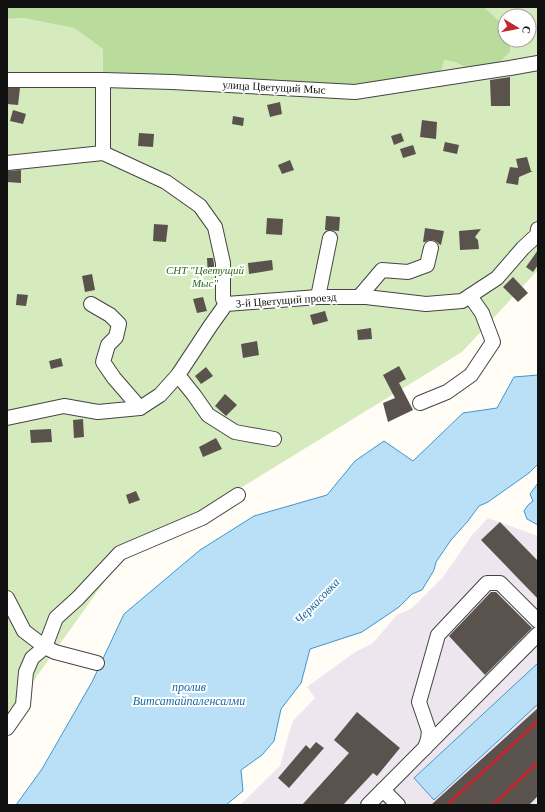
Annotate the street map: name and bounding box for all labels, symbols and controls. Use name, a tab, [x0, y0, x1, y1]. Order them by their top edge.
north arrow	[497, 8, 537, 48]
text: С	[520, 25, 533, 35]
street label: улица Цветущий Мыс	[222, 78, 326, 96]
park label: СНТ "Цветущий Мыс"	[166, 264, 245, 289]
street label: 3-й Цветущий проезд	[235, 290, 337, 309]
water label: Черкасовка	[292, 575, 342, 627]
water label: пролив Витсатайпаленсалми	[133, 680, 245, 708]

